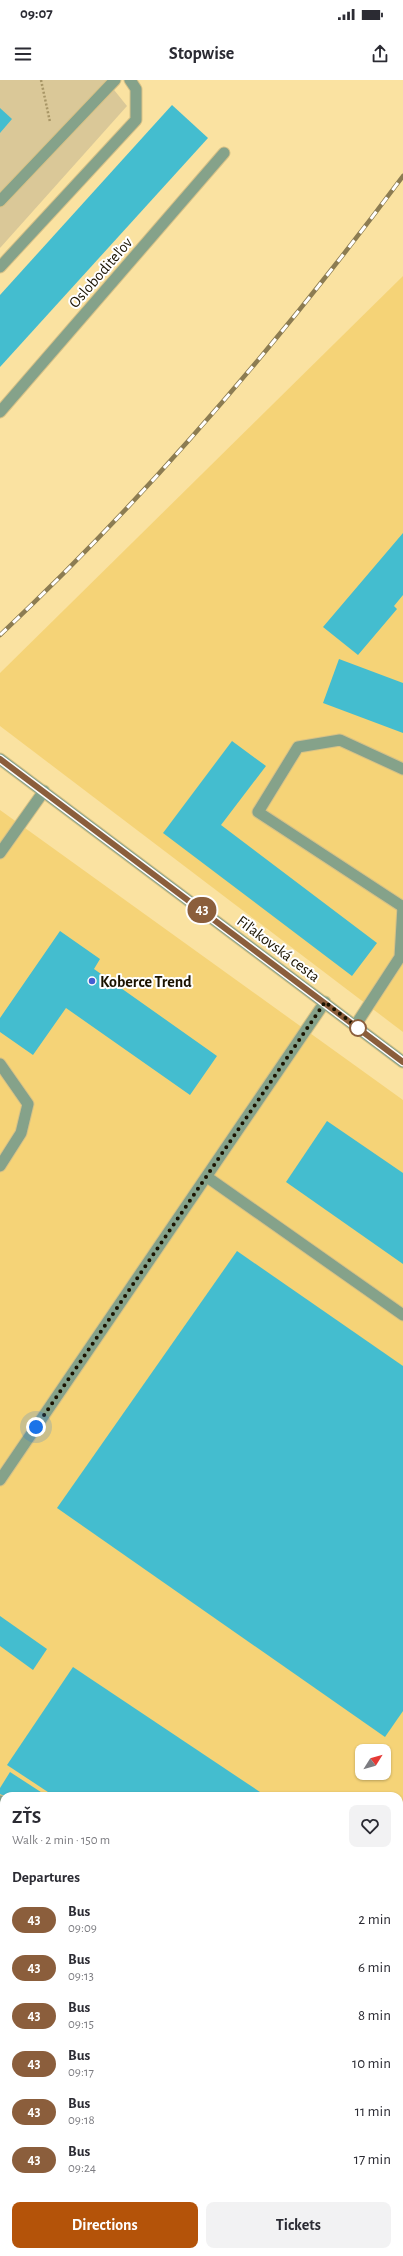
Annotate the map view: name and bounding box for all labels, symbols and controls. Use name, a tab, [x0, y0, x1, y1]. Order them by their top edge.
text: 09:07	[20, 6, 53, 21]
icon: menu	[12, 43, 34, 65]
icon: share	[369, 43, 391, 65]
text: Stopwise	[169, 45, 234, 63]
street label: Osloboditeľov	[66, 234, 136, 311]
line badge: 43	[184, 897, 220, 923]
text: 43	[195, 903, 209, 917]
street label: Fiľakovská cesta	[234, 913, 323, 985]
place label: Koberce Trend	[100, 974, 192, 990]
marker: Koberce Trend	[87, 976, 97, 986]
unlabelled marker	[349, 1019, 367, 1037]
your location	[26, 1417, 46, 1437]
north arrow	[355, 1744, 391, 1780]
map controls	[355, 1744, 391, 1780]
button: heart	[349, 1805, 391, 1847]
text: ZŤS	[12, 1808, 41, 1827]
text: Walk · 2 min · 150 m	[12, 1834, 110, 1847]
text: Departures	[12, 1870, 80, 1885]
text: Bus	[68, 1904, 90, 1919]
text: 2 min	[358, 1912, 391, 1927]
text: 43	[27, 1913, 41, 1927]
text: 09:09	[68, 1922, 97, 1935]
text: Bus	[68, 1952, 90, 1967]
text: 6 min	[358, 1960, 391, 1975]
text: 43	[27, 1961, 41, 1975]
text: 09:13	[68, 1970, 94, 1983]
text: Bus	[68, 2000, 90, 2015]
text: 8 min	[358, 2008, 391, 2023]
text: 43	[27, 2009, 41, 2023]
text: 09:15	[68, 2018, 94, 2031]
text: Bus	[68, 2048, 90, 2063]
text: 10 min	[352, 2056, 391, 2071]
text: 43	[27, 2057, 41, 2071]
text: 09:17	[68, 2066, 94, 2079]
text: Bus	[68, 2096, 90, 2111]
text: 11 min	[355, 2104, 391, 2119]
text: 43	[27, 2105, 41, 2119]
text: 09:18	[68, 2114, 95, 2127]
text: Bus	[68, 2144, 90, 2159]
text: 17 min	[354, 2152, 391, 2167]
text: 43	[27, 2153, 41, 2167]
text: 09:24	[68, 2162, 96, 2175]
button: Directions	[12, 2202, 198, 2248]
button: Tickets	[206, 2202, 391, 2248]

